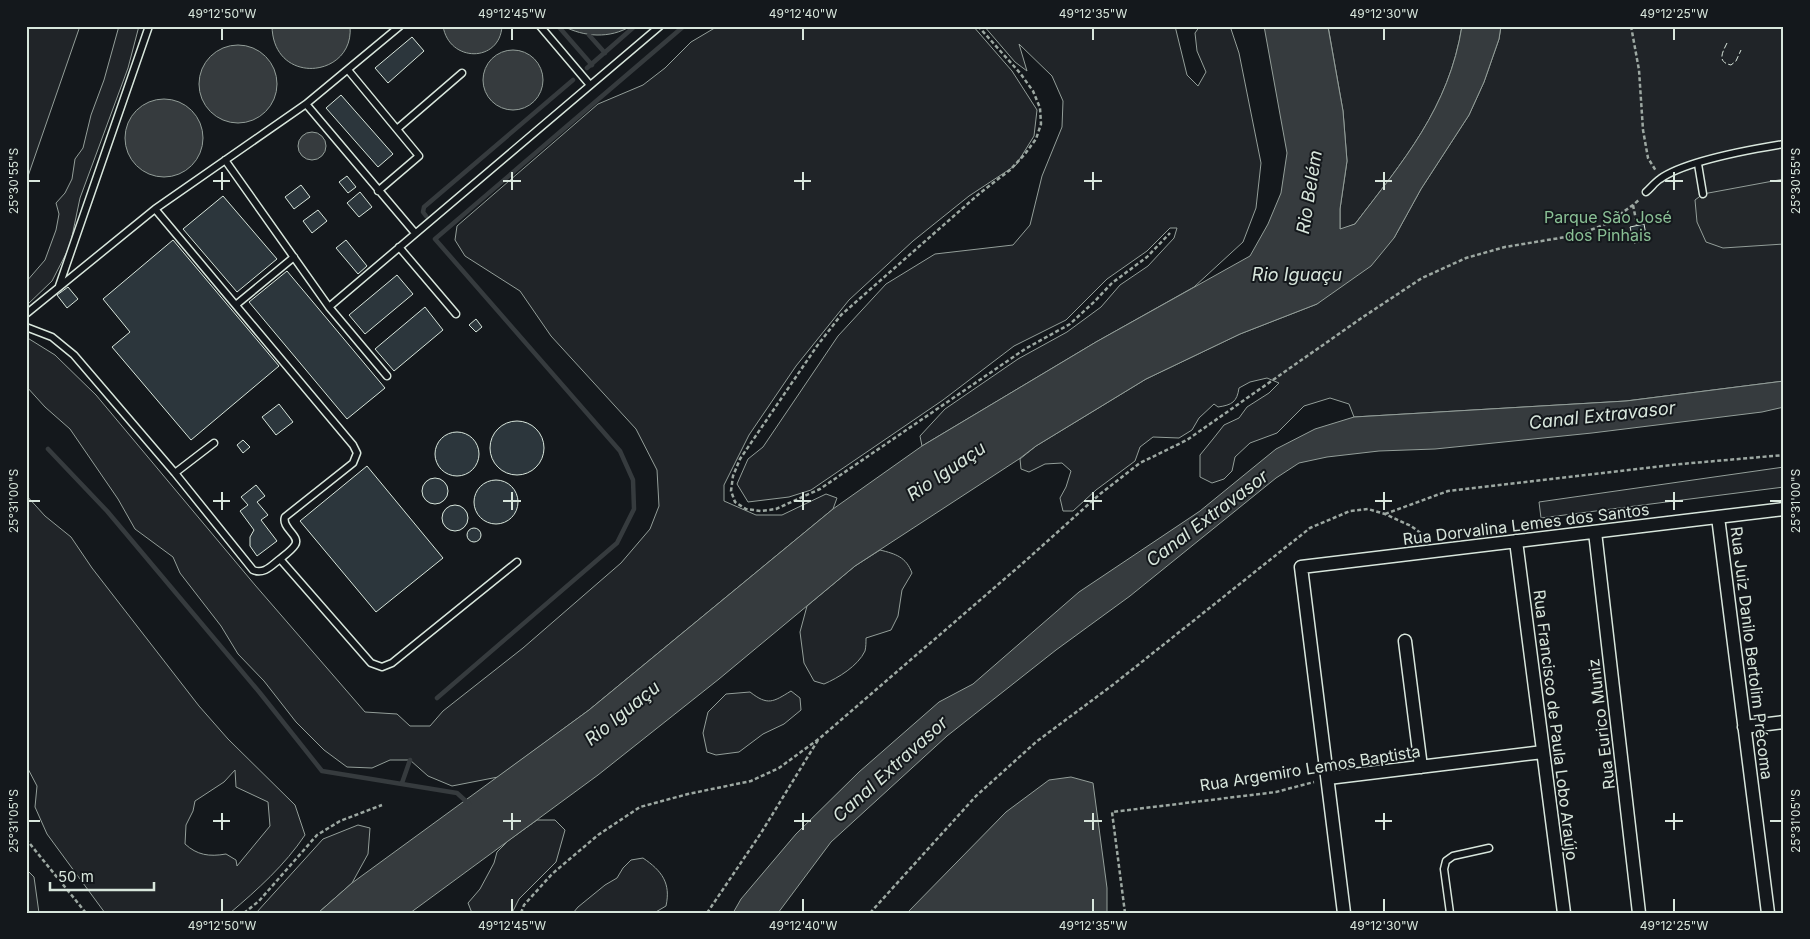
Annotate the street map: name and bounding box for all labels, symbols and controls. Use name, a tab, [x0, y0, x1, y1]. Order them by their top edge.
text: 49°12'50"W	[188, 6, 257, 21]
text: 49°12'45"W	[478, 6, 546, 21]
text: 49°12'40"W	[769, 6, 837, 21]
text: 49°12'35"W	[1059, 6, 1127, 21]
text: 49°12'30"W	[1350, 6, 1419, 21]
text: 49°12'25"W	[1640, 6, 1708, 21]
text: 25°30'55"S	[6, 147, 21, 214]
text: 25°30'55"S	[1788, 147, 1803, 214]
water label: Rio Belém	[1292, 148, 1326, 235]
park label: Parque São José dos Pinhais	[1544, 207, 1672, 245]
water label: Rio Iguaçu	[1252, 264, 1343, 285]
water label: Canal Extravasor	[1528, 397, 1678, 433]
water label: Rio Iguaçu	[903, 437, 990, 505]
water label: Canal Extravasor	[1142, 465, 1273, 571]
text: 25°31'00"S	[6, 469, 21, 533]
text: 25°31'00"S	[1788, 469, 1803, 533]
street label: Rua Dorvalina Lemes dos Santos	[1402, 499, 1650, 549]
street label: Rua Juiz Danilo Bertolim Précoma	[1727, 525, 1777, 781]
street label: Rua Francisco de Paula Lobo Araújo	[1529, 589, 1583, 861]
street label: Rua Eurico Muniz	[1583, 657, 1619, 791]
water label: Rio Iguaçu	[580, 676, 664, 750]
water label: Canal Extravasor	[828, 711, 953, 826]
street label: Rua Argemiro Lemos Baptista	[1198, 741, 1422, 795]
text: 25°31'05"S	[6, 789, 21, 853]
text: 25°31'05"S	[1788, 789, 1803, 853]
scale bar	[50, 859, 154, 891]
text: 50 m	[58, 867, 94, 886]
text: 49°12'50"W	[188, 918, 257, 933]
text: 49°12'45"W	[478, 918, 546, 933]
text: 49°12'40"W	[769, 918, 837, 933]
text: 49°12'35"W	[1059, 918, 1127, 933]
text: 49°12'30"W	[1350, 918, 1419, 933]
text: 49°12'25"W	[1640, 918, 1708, 933]

